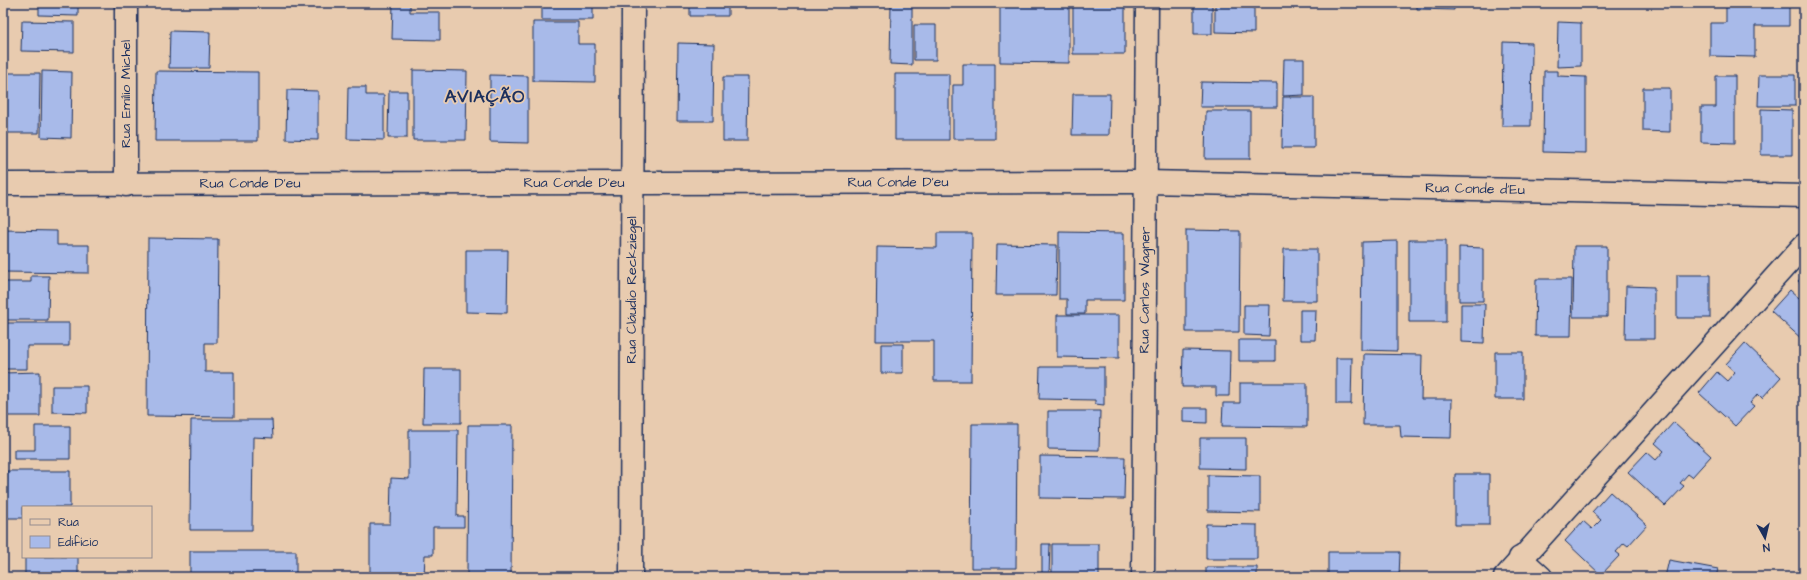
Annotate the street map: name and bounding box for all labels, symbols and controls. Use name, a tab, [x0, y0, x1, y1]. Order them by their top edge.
street label: Rua Emílio Michel	[116, 40, 136, 148]
district label: AVIAÇÃO	[445, 84, 525, 109]
street label: Rua Conde D'eu	[847, 172, 949, 193]
street label: Rua Conde D'eu	[199, 173, 301, 194]
street label: Rua Conde D'eu	[523, 173, 625, 193]
street label: Rua Conde d'Eu	[1425, 178, 1525, 200]
street label: Rua Cláudio Reckziegel	[622, 216, 642, 364]
street label: Rua Carlos Wagner	[1135, 226, 1155, 354]
legend	[22, 506, 152, 558]
text: Rua	[58, 514, 79, 531]
north arrow	[1745, 518, 1785, 558]
text: Edifício	[58, 534, 98, 551]
text: N	[1762, 539, 1771, 555]

